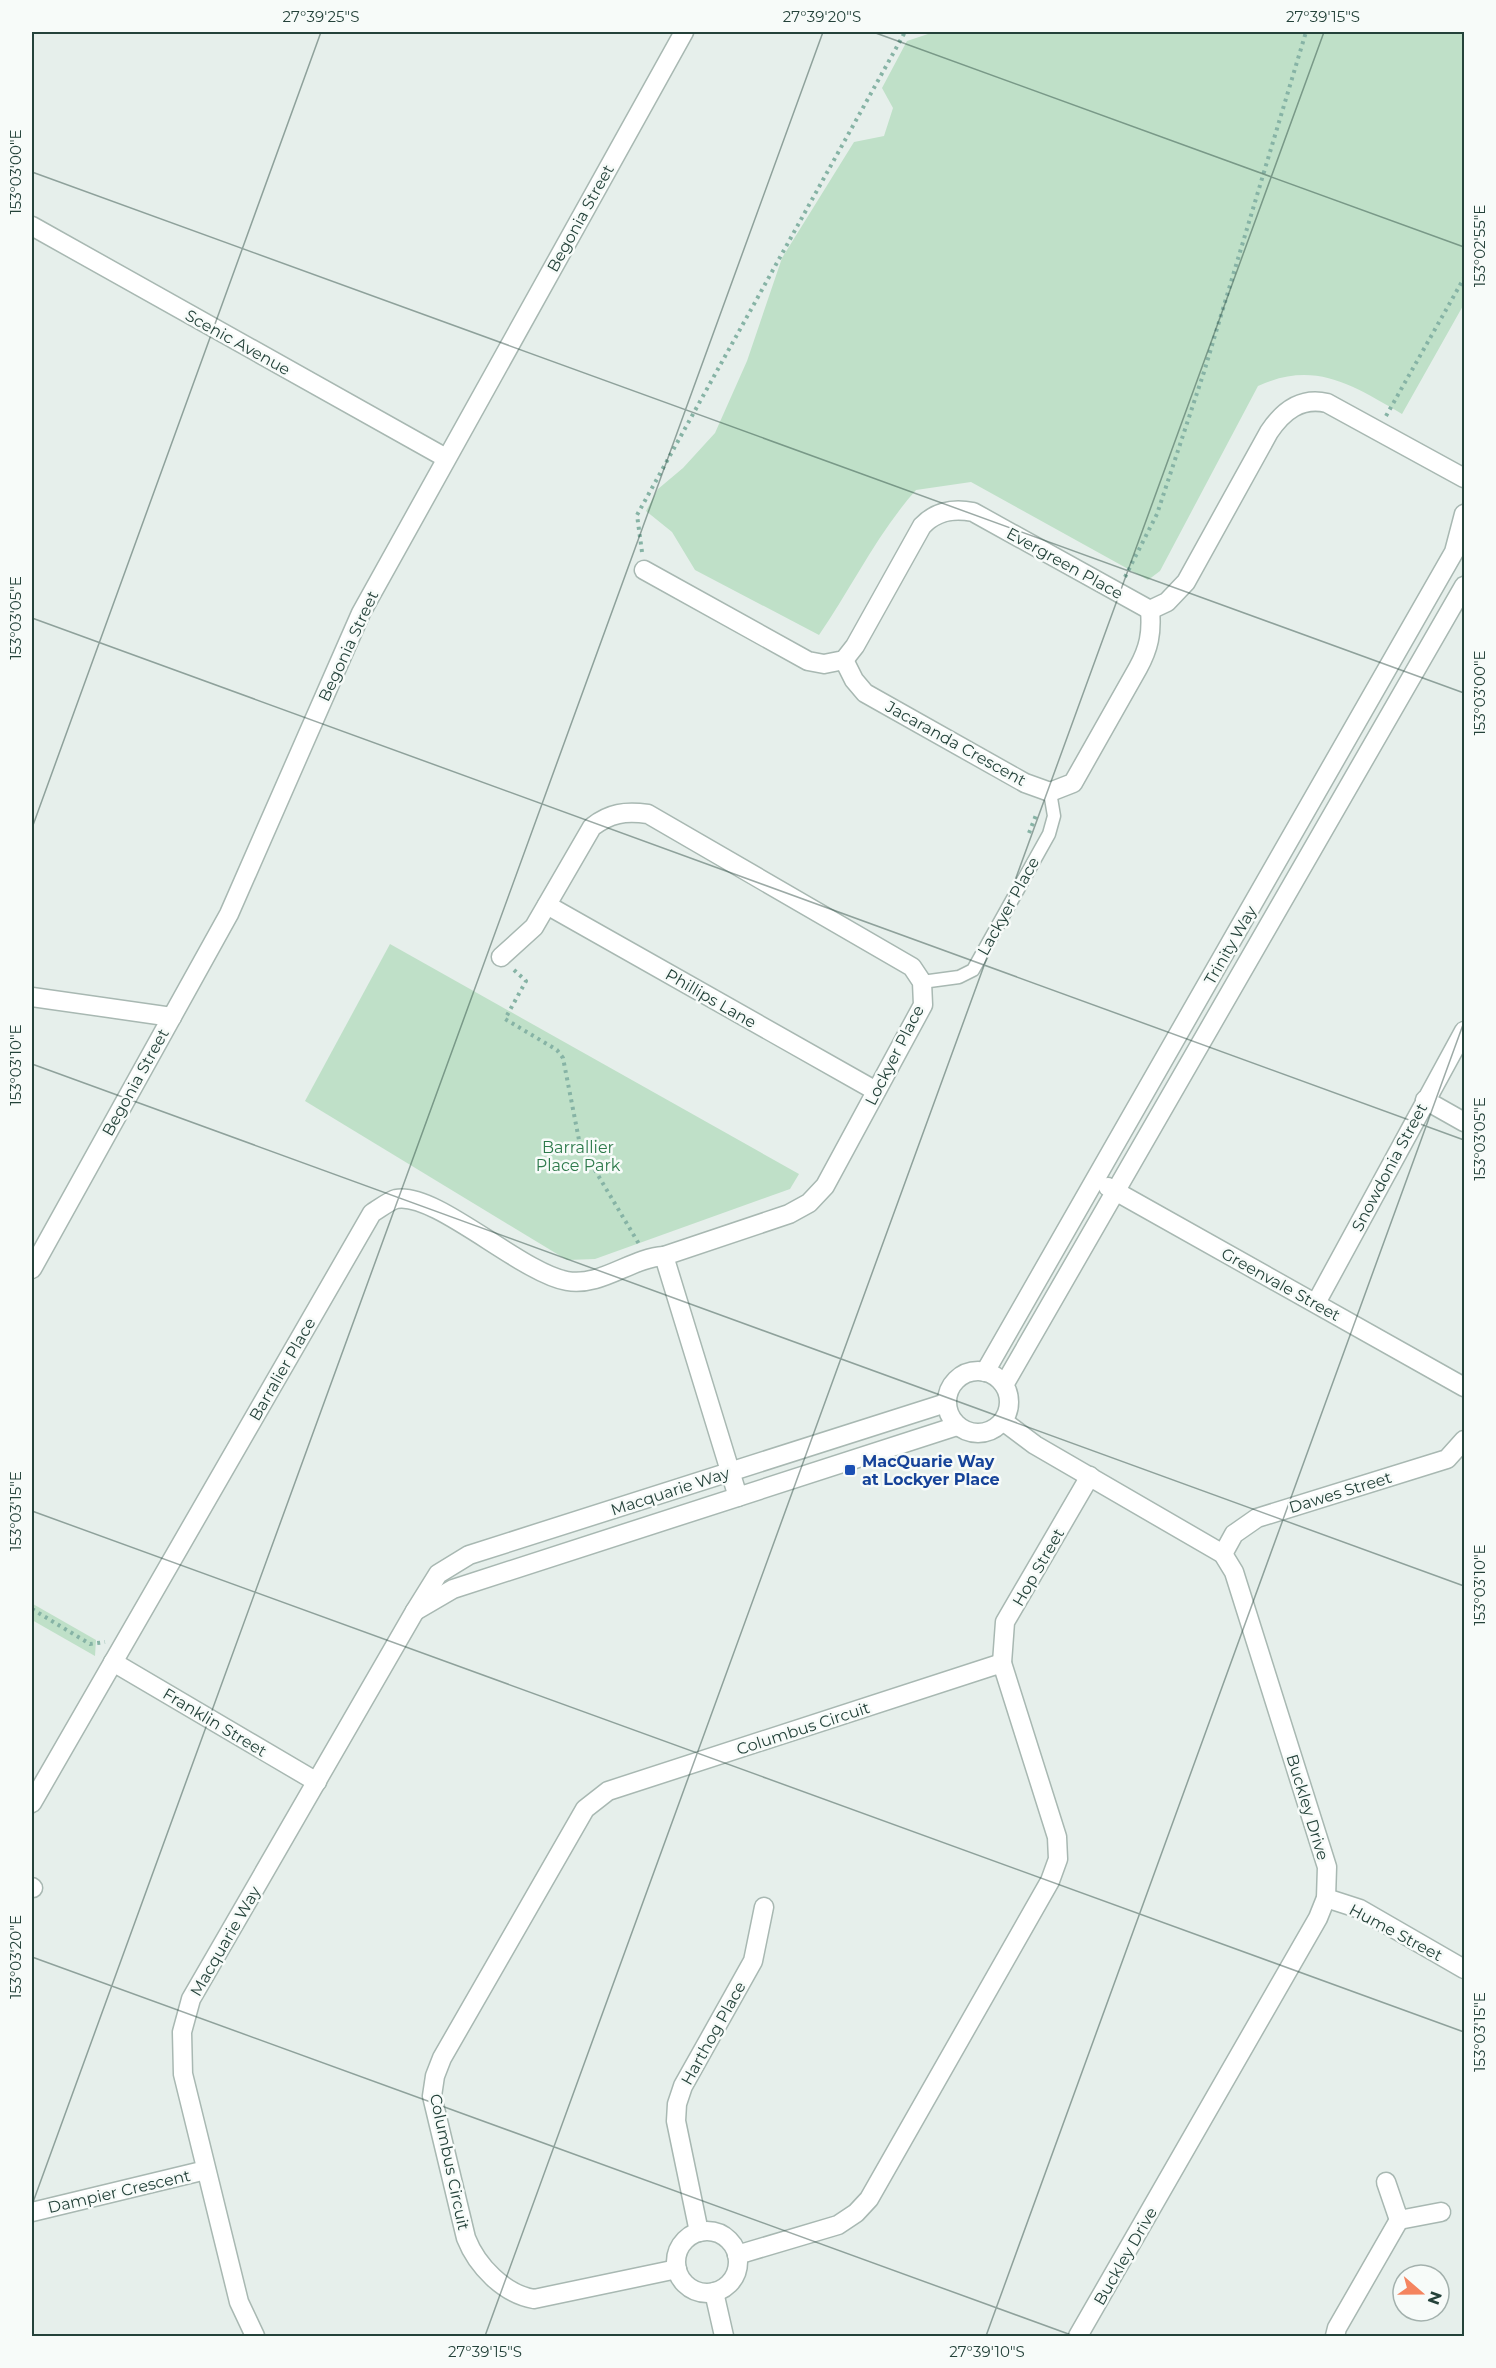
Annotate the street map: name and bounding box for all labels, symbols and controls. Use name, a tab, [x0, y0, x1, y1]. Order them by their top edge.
text: 27°39'25"S	[283, 7, 359, 26]
text: 27°39'20"S	[783, 7, 861, 26]
text: 27°39'15"S	[1286, 7, 1360, 26]
text: 153°03'00"E	[6, 129, 25, 215]
street label: Begonia Street	[543, 161, 618, 275]
text: 153°02'55"E	[1470, 205, 1489, 287]
street label: Scenic Avenue	[182, 306, 294, 379]
street label: Evergreen Place	[1003, 524, 1126, 603]
text: 153°03'05"E	[6, 576, 25, 660]
street label: Begonia Street	[315, 587, 383, 705]
text: 153°03'00"E	[1470, 650, 1489, 736]
street label: Jacaranda Crescent	[881, 697, 1030, 790]
street label: Lackyer Place	[974, 854, 1043, 959]
street label: Trinity Way	[1200, 902, 1261, 988]
street label: Phillips Lane	[662, 965, 760, 1032]
street label: Lockyer Place	[861, 1002, 928, 1108]
text: 153°03'10"E	[6, 1024, 25, 1106]
street label: Begonia Street	[98, 1025, 173, 1139]
text: 153°03'05"E	[1470, 1097, 1489, 1181]
street label: Snowdonia Street	[1348, 1100, 1431, 1235]
park label: Barrallier Place Park	[536, 1138, 621, 1175]
street label: Greenvale Street	[1218, 1244, 1344, 1325]
street label: Barralier Place	[245, 1314, 320, 1424]
place label: MacQuarie Way at Lockyer Place	[862, 1452, 1000, 1489]
street label: Macquarie Way	[608, 1463, 732, 1520]
marker: MacQuarie Way at Lockyer Place	[843, 1463, 857, 1477]
street label: Dawes Street	[1287, 1468, 1394, 1517]
text: 153°03'15"E	[6, 1471, 25, 1551]
street label: Hop Street	[1009, 1525, 1069, 1609]
text: 153°03'10"E	[1470, 1544, 1489, 1626]
street label: Franklin Street	[159, 1684, 270, 1761]
street label: Columbus Circuit	[734, 1698, 873, 1759]
street label: Buckley Drive	[1282, 1752, 1333, 1862]
street label: Macquarie Way	[186, 1883, 265, 2000]
street label: Hume Street	[1346, 1900, 1446, 1965]
text: 153°03'20"E	[6, 1915, 25, 1999]
street label: Harthog Place	[677, 1978, 750, 2088]
text: 153°03'15"E	[1470, 1992, 1489, 2072]
street label: Columbus Circuit	[426, 2092, 473, 2233]
street label: Dampier Crescent	[46, 2166, 193, 2217]
street label: Buckley Drive	[1090, 2204, 1161, 2309]
north arrow	[1391, 2263, 1451, 2323]
text: N	[1423, 2289, 1446, 2307]
text: 27°39'15"S	[448, 2342, 522, 2361]
text: 27°39'10"S	[949, 2342, 1025, 2361]

